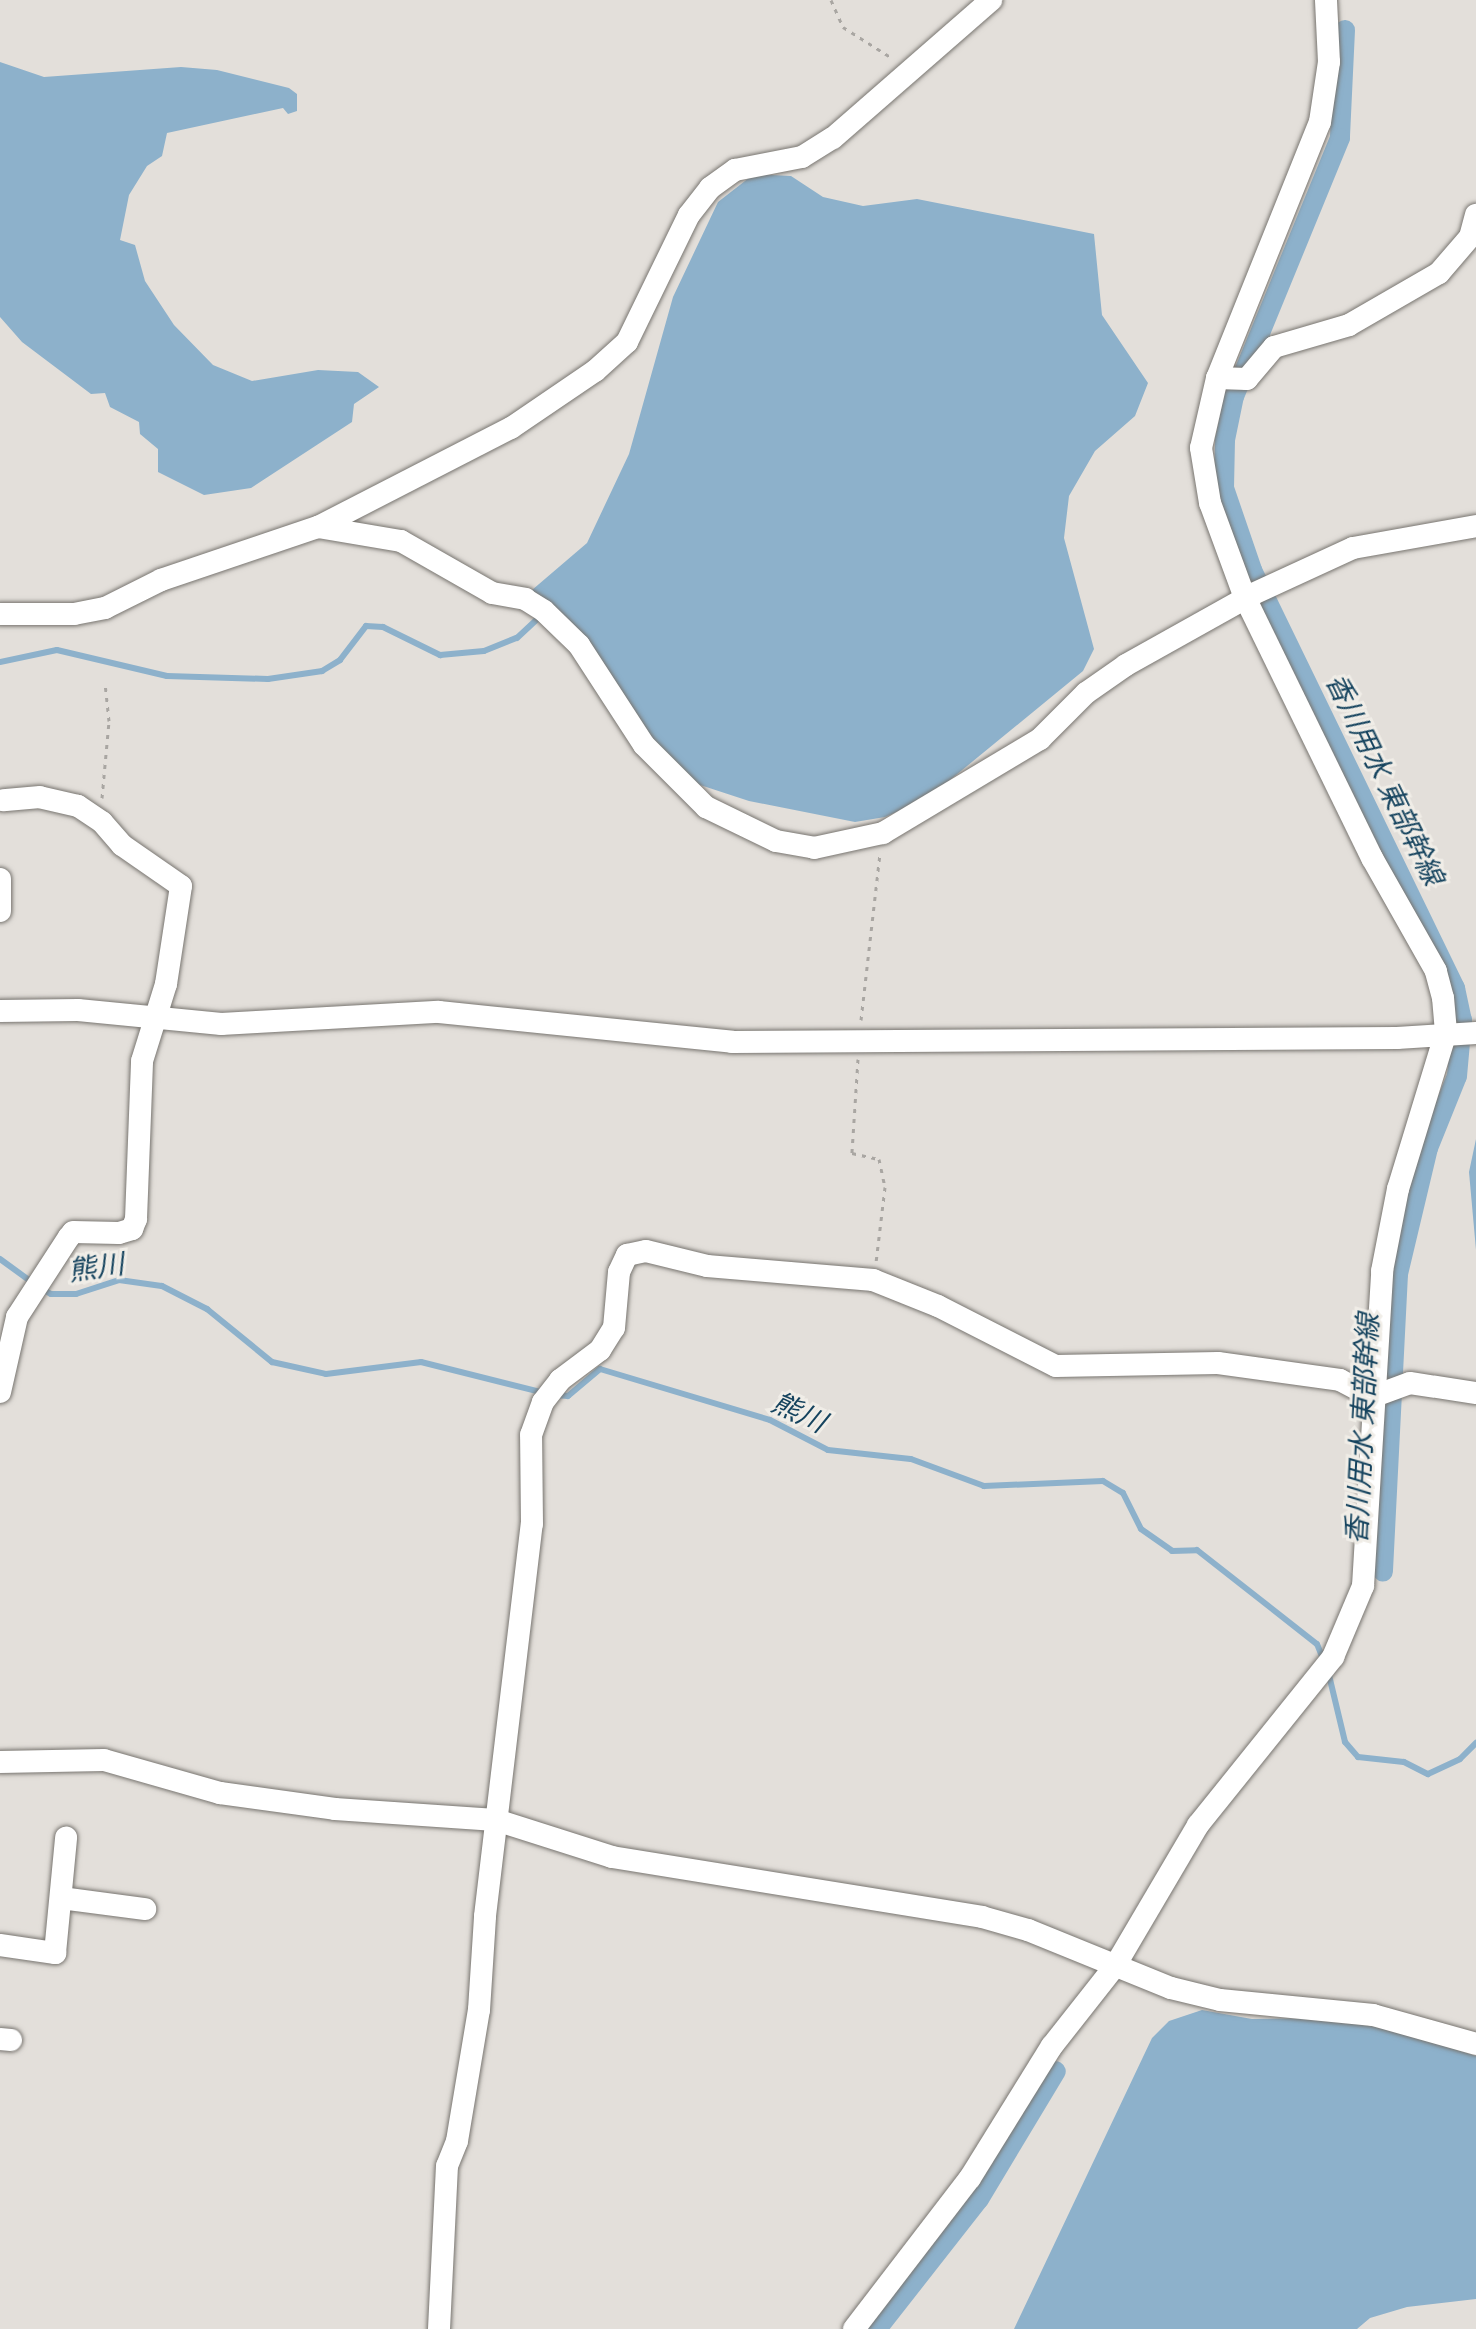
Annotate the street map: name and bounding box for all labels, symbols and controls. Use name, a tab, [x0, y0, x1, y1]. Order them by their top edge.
water label: 香川用水 東部幹線	[1319, 668, 1451, 890]
water label: 熊川	[66, 1246, 126, 1288]
water label: 香川用水 東部幹線	[1339, 1313, 1385, 1545]
water label: 熊川	[767, 1385, 831, 1439]

